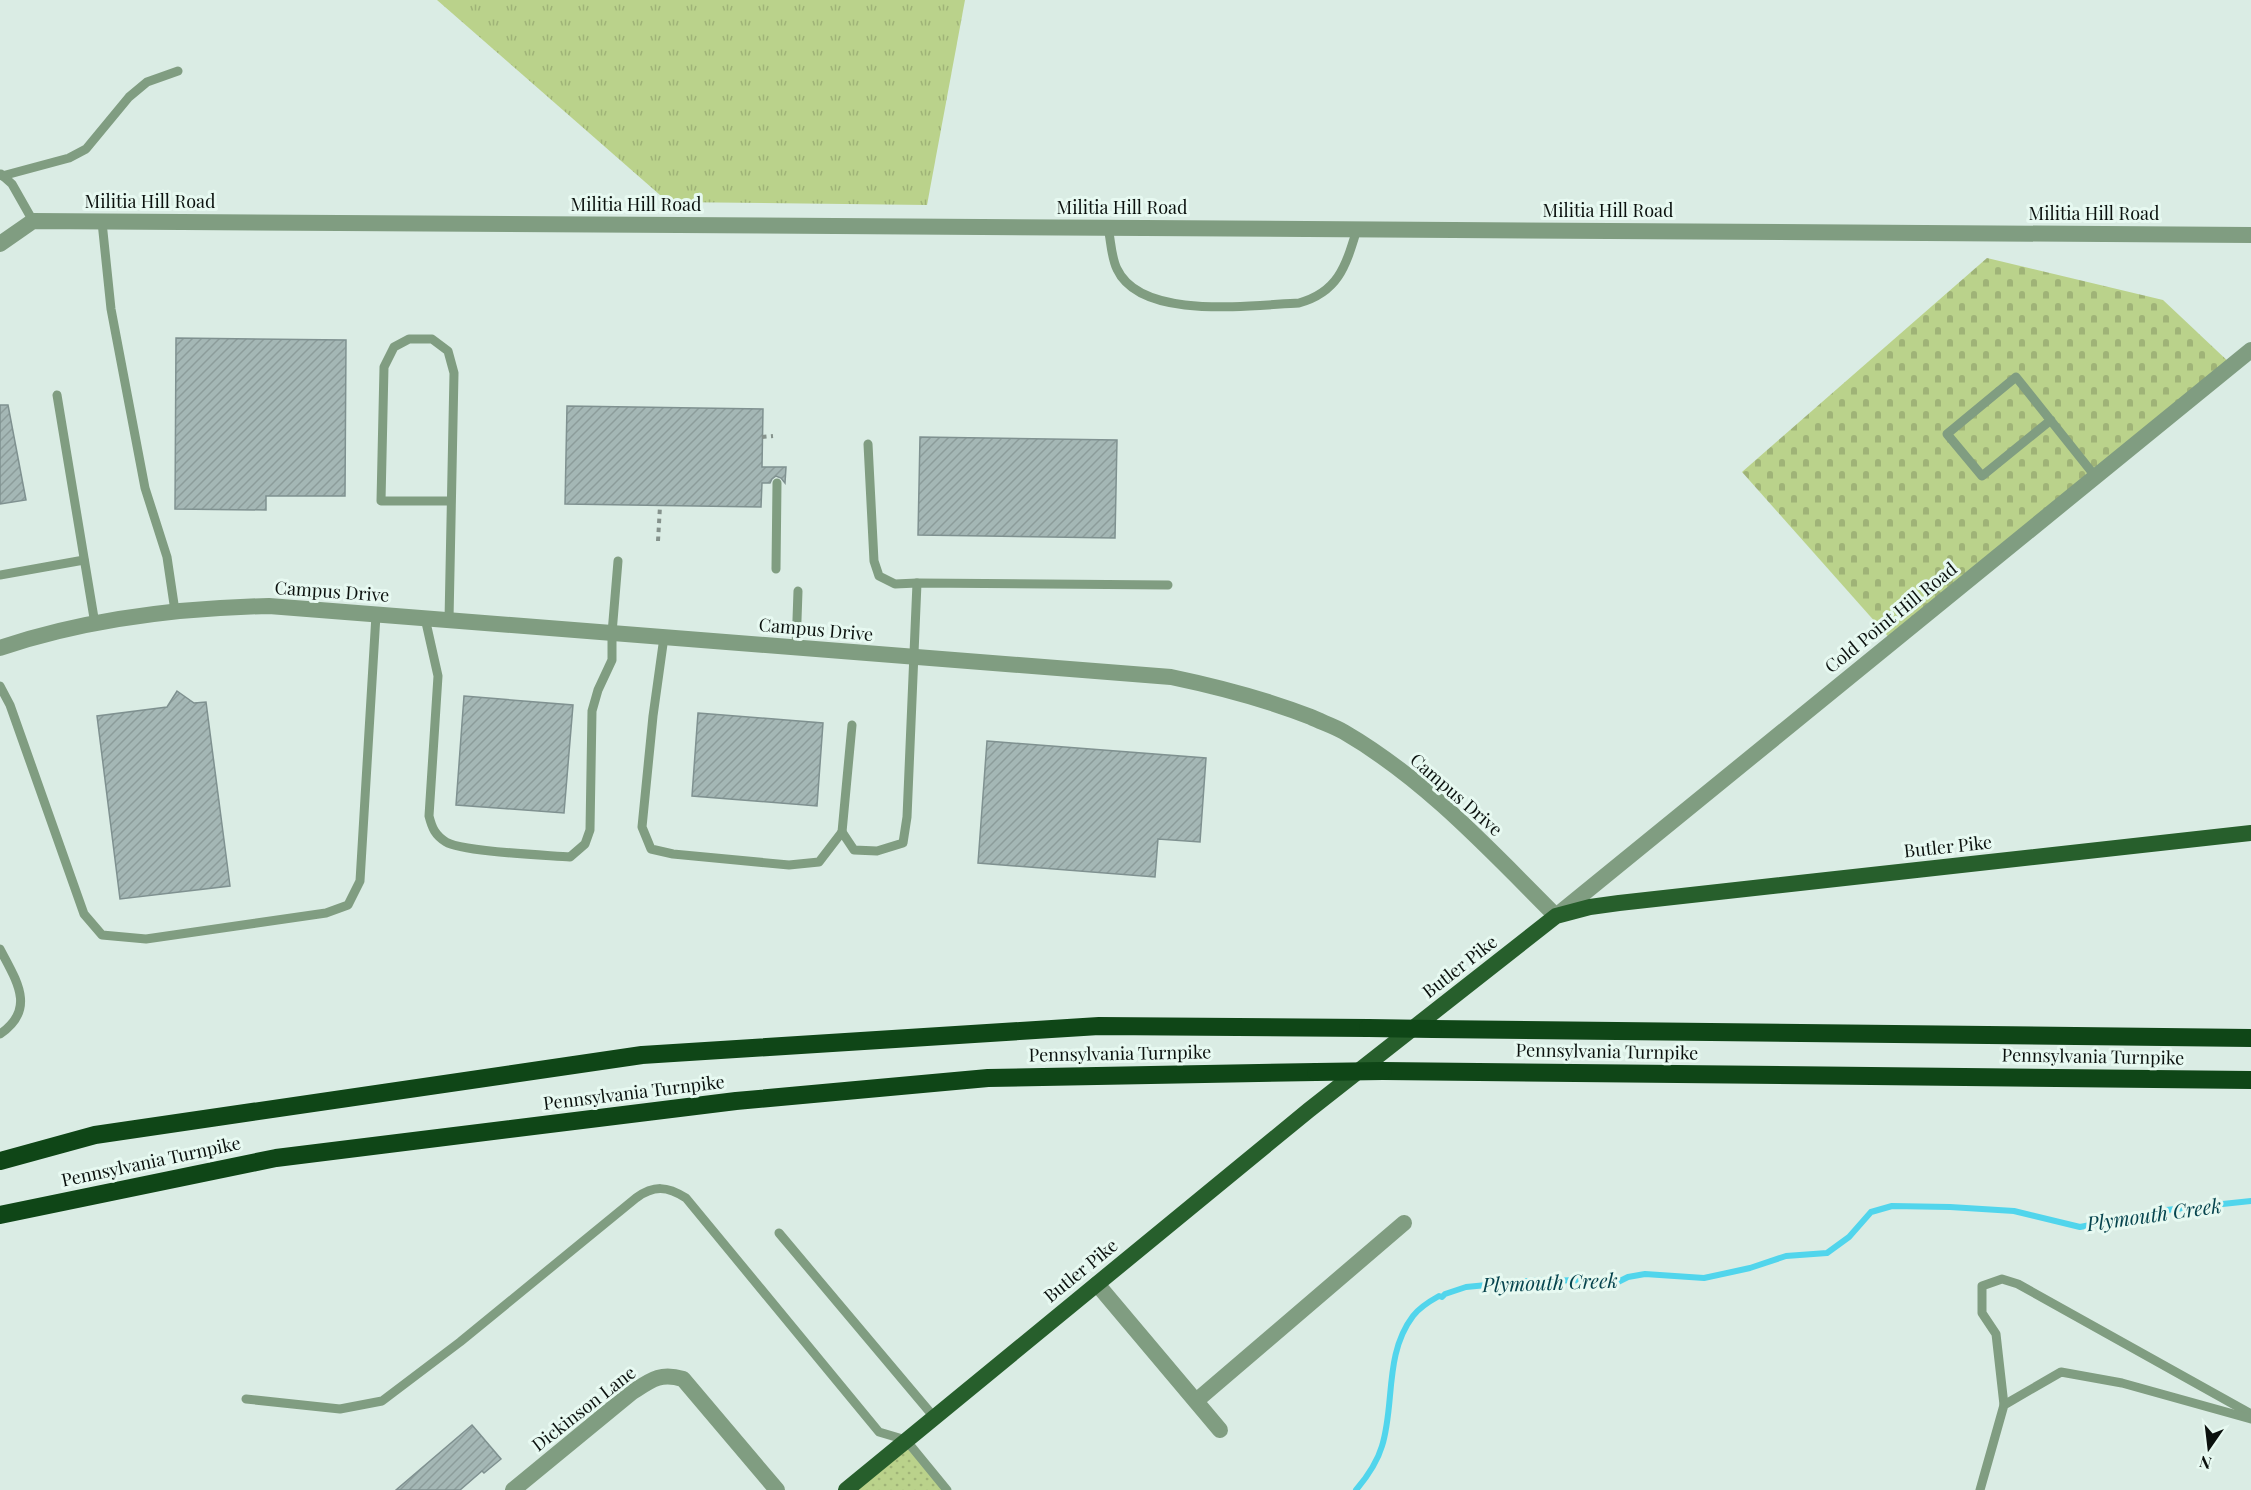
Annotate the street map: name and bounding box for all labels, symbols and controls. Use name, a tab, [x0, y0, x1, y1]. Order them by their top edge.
street label: Militia Hill Road	[85, 189, 216, 213]
street label: Militia Hill Road	[571, 192, 702, 216]
street label: Militia Hill Road	[1057, 195, 1188, 219]
street label: Militia Hill Road	[1543, 198, 1674, 222]
street label: Militia Hill Road	[2029, 201, 2160, 225]
street label: Cold Point Hill Road	[1819, 556, 1962, 678]
street label: Campus Drive	[274, 575, 390, 607]
street label: Campus Drive	[758, 612, 874, 646]
street label: Campus Drive	[1405, 748, 1508, 841]
street label: Butler Pike	[1903, 829, 1993, 863]
street label: Butler Pike	[1417, 929, 1502, 1003]
street label: Pennsylvania Turnpike	[1516, 1037, 1699, 1065]
street label: Pennsylvania Turnpike	[1028, 1039, 1211, 1067]
street label: Pennsylvania Turnpike	[2002, 1042, 2185, 1070]
street label: Pennsylvania Turnpike	[542, 1069, 726, 1115]
street label: Pennsylvania Turnpike	[59, 1130, 243, 1192]
water label: Plymouth Creek	[2084, 1191, 2223, 1236]
street label: Butler Pike	[1038, 1233, 1122, 1307]
water label: Plymouth Creek	[1481, 1266, 1618, 1297]
street label: Dickinson Lane	[527, 1360, 640, 1456]
north arrow	[2179, 1418, 2239, 1478]
text: N	[2197, 1451, 2213, 1475]

